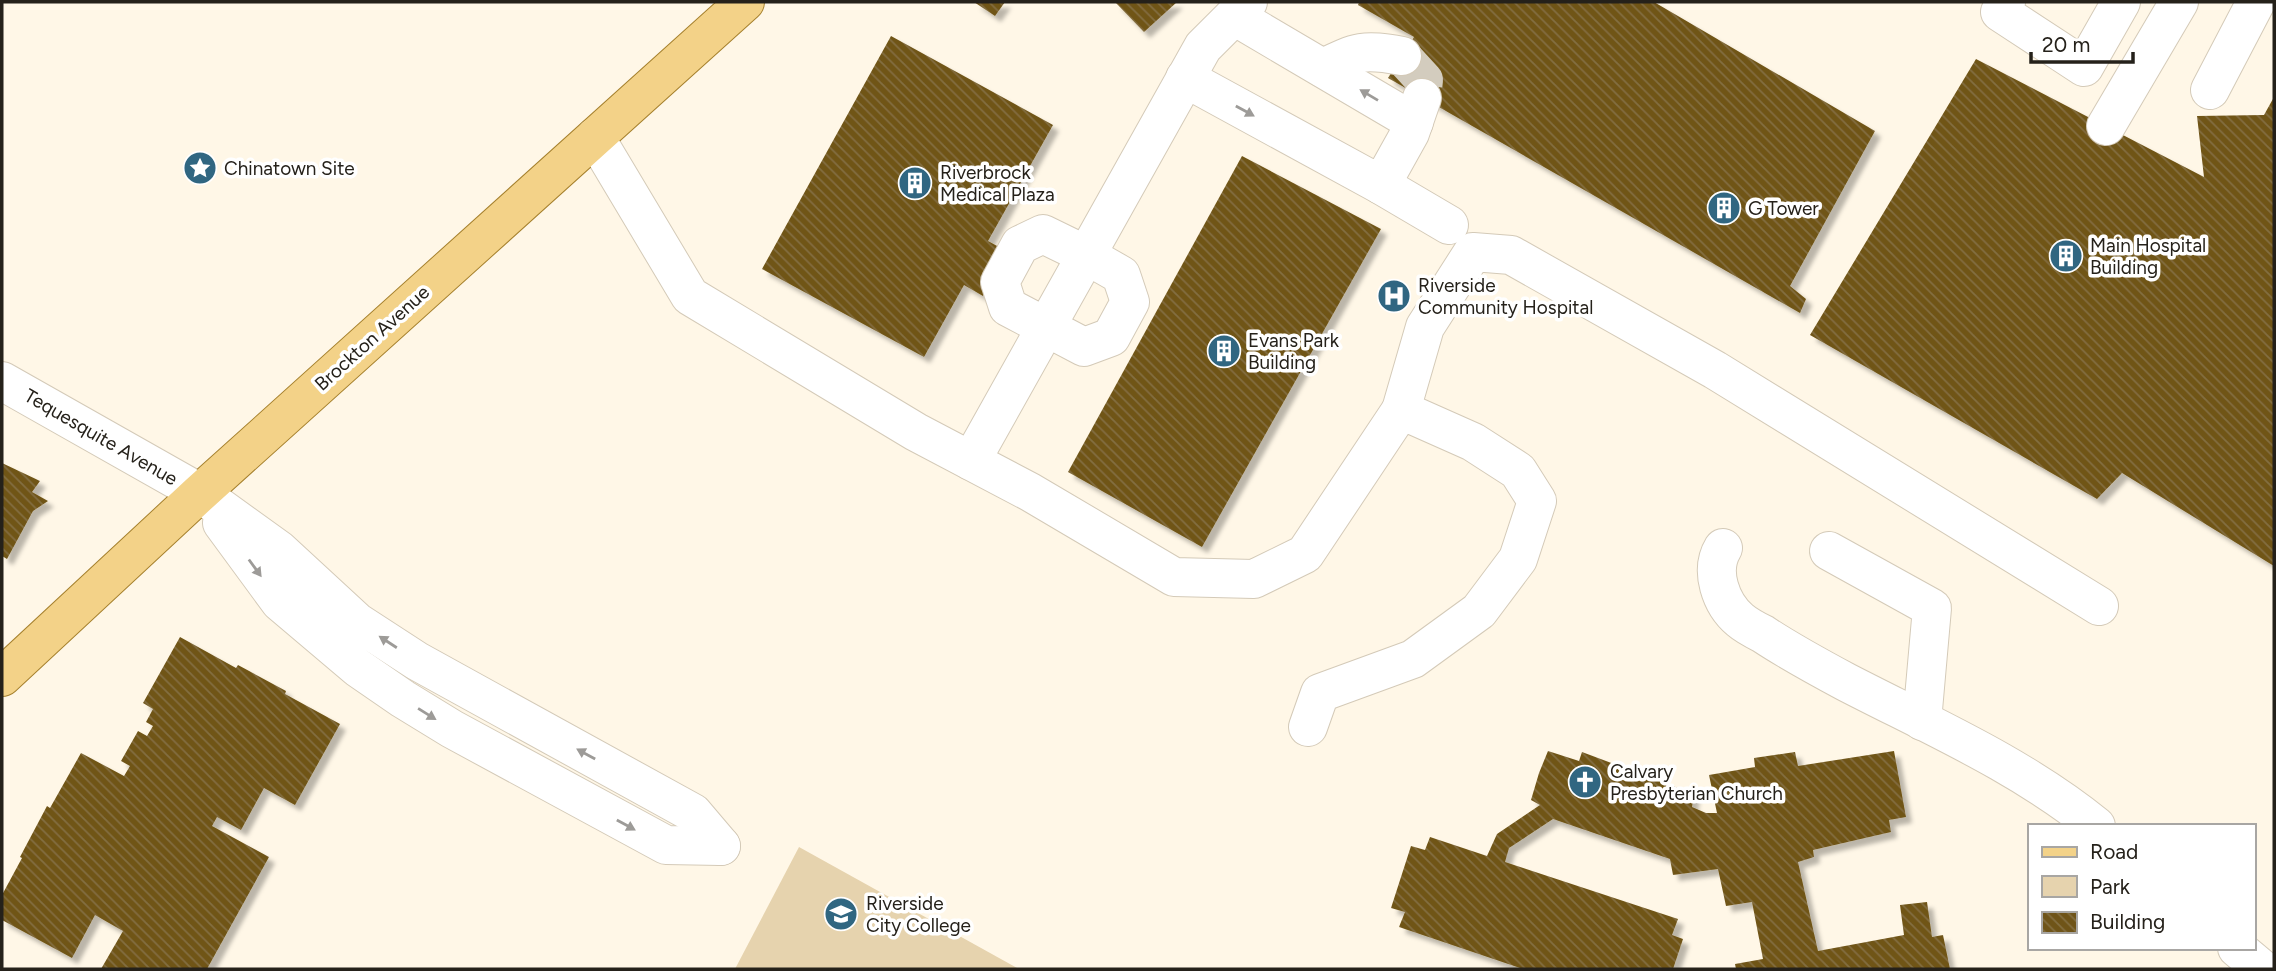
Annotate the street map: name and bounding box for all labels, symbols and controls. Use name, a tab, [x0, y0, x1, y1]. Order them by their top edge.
scale bar	[2031, 21, 2132, 65]
text: 20 m	[2042, 32, 2090, 57]
one-way arrow	[1359, 89, 1378, 102]
one-way arrow	[1236, 105, 1255, 117]
place icon: Chinatown Site	[181, 149, 219, 187]
place label: Chinatown Site	[224, 157, 355, 180]
place label: Riverbrock Medical Plaza	[940, 161, 1055, 206]
building icon: Riverbrock Medical Plaza	[896, 164, 934, 202]
building icon: G Tower	[1705, 189, 1743, 227]
place label: G Tower	[1748, 197, 1819, 220]
place label: Main Hospital Building	[2090, 234, 2206, 279]
building icon: Main Hospital Building	[2047, 237, 2085, 275]
place label: Riverside Community Hospital	[1418, 274, 1593, 319]
hospital icon: Riverside Community Hospital	[1375, 277, 1413, 315]
street label: Brockton Avenue	[310, 281, 434, 395]
place label: Evans Park Building	[1248, 329, 1340, 374]
building icon: Evans Park Building	[1205, 332, 1243, 370]
street label: Tequesquite Avenue	[20, 384, 182, 490]
one-way arrow	[248, 559, 262, 577]
one-way arrow	[378, 636, 397, 649]
one-way arrow	[418, 707, 437, 720]
one-way arrow	[576, 748, 596, 760]
place label: Calvary Presbyterian Church	[1610, 760, 1783, 805]
church icon: Calvary Presbyterian Church	[1566, 763, 1604, 801]
one-way arrow	[616, 819, 636, 831]
legend	[2028, 824, 2255, 950]
text: Road	[2090, 839, 2138, 864]
text: Park	[2090, 874, 2131, 899]
place label: Riverside City College	[866, 892, 971, 937]
school or university icon: Riverside City College	[822, 895, 860, 933]
text: Building	[2090, 909, 2165, 934]

